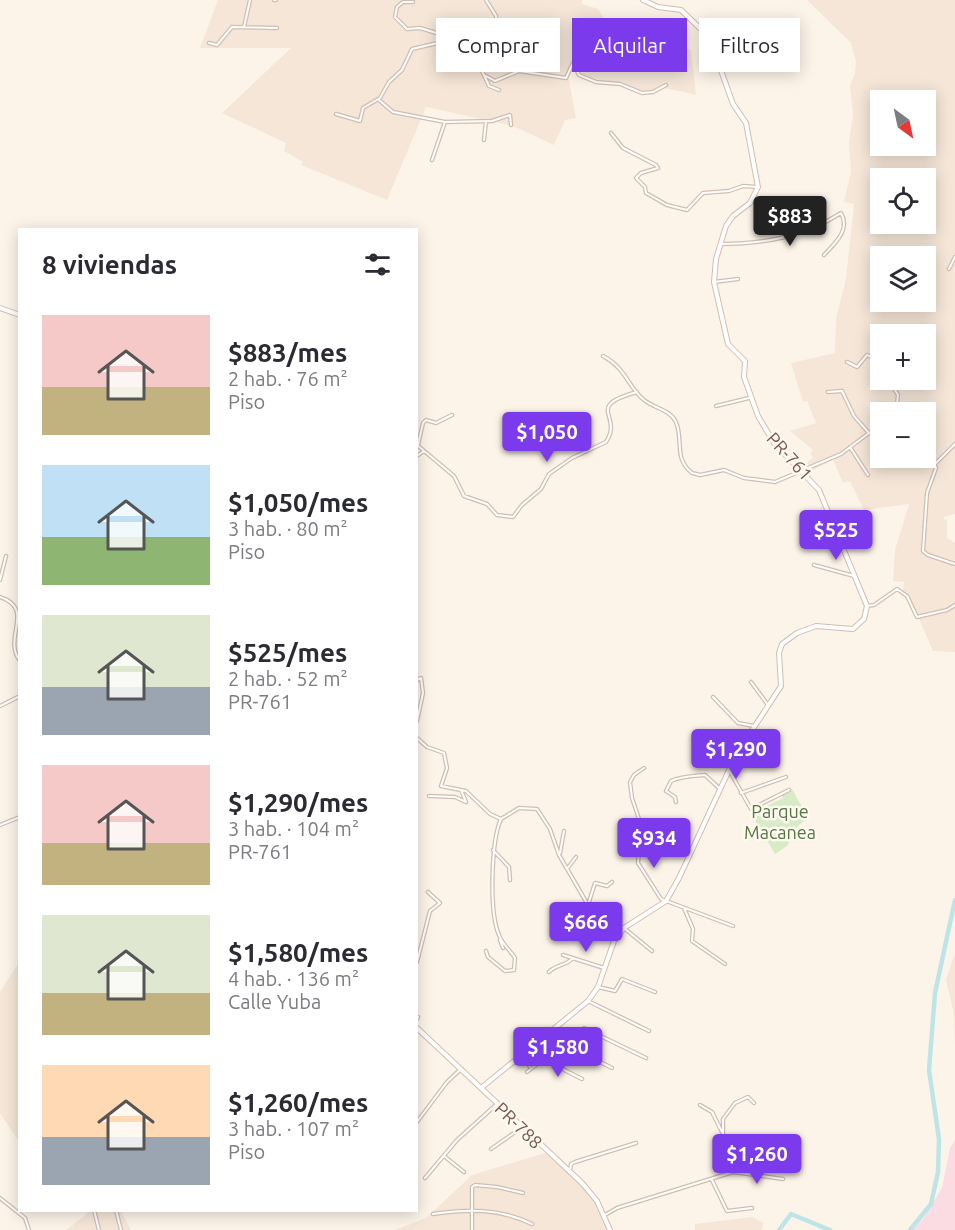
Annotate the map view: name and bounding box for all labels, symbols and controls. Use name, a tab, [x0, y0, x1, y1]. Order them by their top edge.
chip: Comprar	[436, 18, 560, 72]
chip: Alquilar	[572, 18, 687, 72]
chip: Filtros	[699, 18, 800, 72]
north arrow	[870, 90, 936, 156]
map controls	[870, 90, 936, 468]
button: locate	[870, 168, 936, 234]
pin: $883	[754, 196, 826, 247]
text: $883	[767, 204, 813, 227]
button: layers	[870, 246, 936, 312]
icon: filters	[361, 248, 394, 281]
text: 8 viviendas	[42, 250, 177, 279]
button: +	[870, 324, 936, 390]
text: $883/mes	[228, 338, 347, 367]
icon: home	[90, 339, 162, 411]
text: 2 hab. · 76 m²	[228, 367, 348, 390]
text: Piso	[228, 390, 265, 413]
button: −	[870, 402, 936, 468]
pin: $1,050	[498, 412, 596, 463]
text: $1,050	[516, 420, 578, 443]
street label: PR-761	[763, 428, 817, 484]
text: $1,050/mes	[228, 488, 368, 517]
icon: home	[90, 489, 162, 561]
pin: $525	[800, 510, 872, 561]
text: 3 hab. · 80 m²	[228, 517, 348, 540]
text: $525	[813, 518, 859, 541]
text: Piso	[228, 540, 265, 563]
text: $525/mes	[228, 638, 347, 667]
icon: home	[90, 639, 162, 711]
text: 2 hab. · 52 m²	[228, 667, 348, 690]
text: PR-761	[228, 690, 292, 713]
pin: $1,290	[687, 729, 785, 780]
text: $1,290	[705, 737, 767, 760]
text: $1,290/mes	[228, 788, 368, 817]
icon: home	[90, 789, 162, 861]
park label: Parque Macanea	[744, 801, 816, 842]
text: 3 hab. · 104 m²	[228, 817, 359, 840]
pin: $934	[618, 818, 690, 869]
text: $934	[631, 826, 677, 849]
text: PR-761	[228, 840, 292, 863]
pin: $666	[550, 902, 622, 953]
text: $666	[563, 910, 609, 933]
text: $1,580/mes	[228, 938, 368, 967]
icon: home	[90, 939, 162, 1011]
text: 4 hab. · 136 m²	[228, 967, 359, 990]
text: Calle Yuba	[228, 990, 321, 1013]
pin: $1,580	[509, 1027, 607, 1078]
text: $1,580	[527, 1035, 589, 1058]
text: $1,260/mes	[228, 1088, 368, 1117]
icon: home	[90, 1089, 162, 1161]
street label: PR-788	[491, 1098, 547, 1152]
text: 3 hab. · 107 m²	[228, 1117, 359, 1140]
pin: $1,260	[708, 1134, 806, 1185]
text: Piso	[228, 1140, 265, 1163]
text: $1,260	[726, 1142, 788, 1165]

